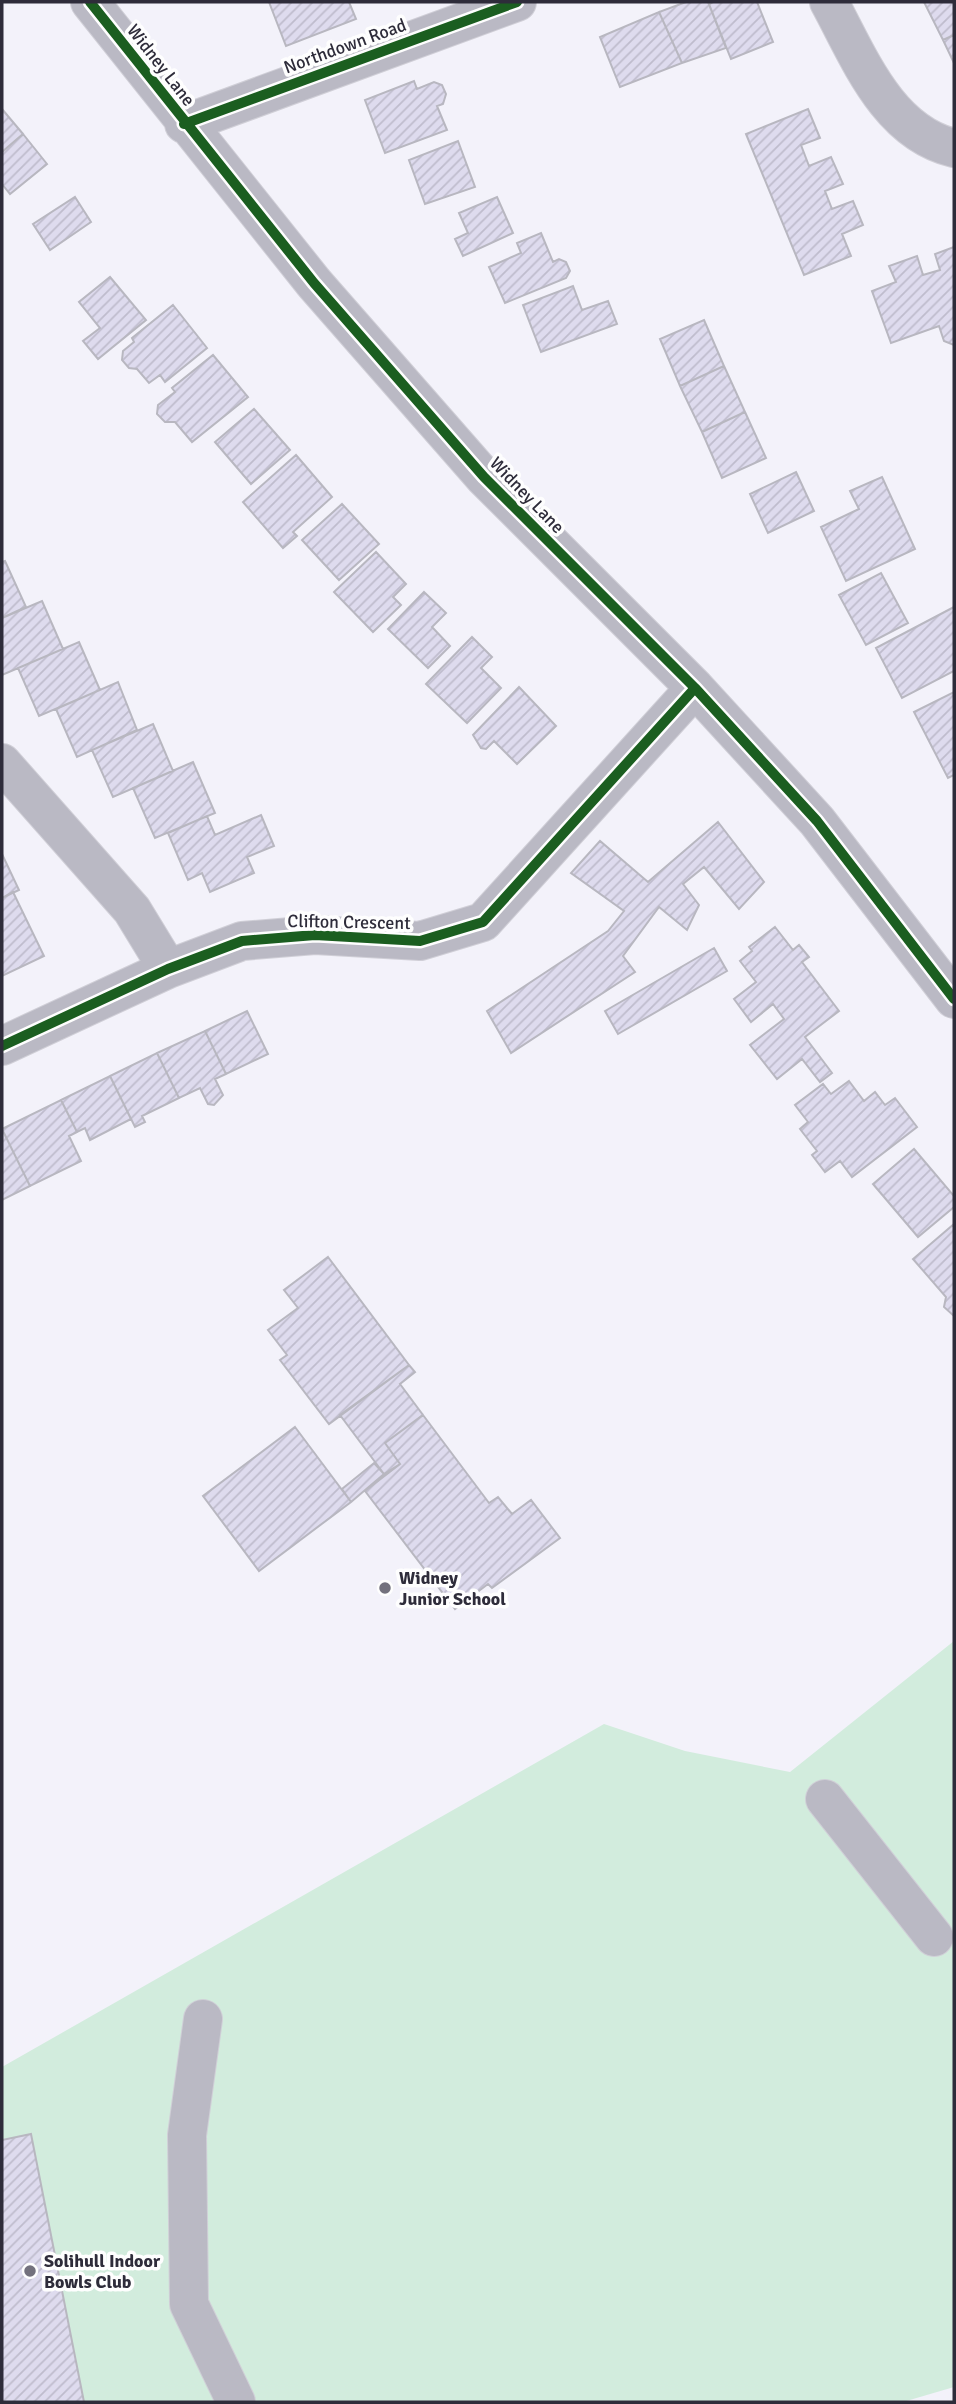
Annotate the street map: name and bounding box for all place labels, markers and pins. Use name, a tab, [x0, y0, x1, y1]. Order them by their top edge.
place label: Widney Junior School	[399, 1567, 506, 1610]
marker: Widney Junior School	[377, 1580, 393, 1596]
place label: Solihull Indoor Bowls Club	[44, 2250, 161, 2293]
marker: Solihull Indoor Bowls Club	[22, 2263, 38, 2279]

